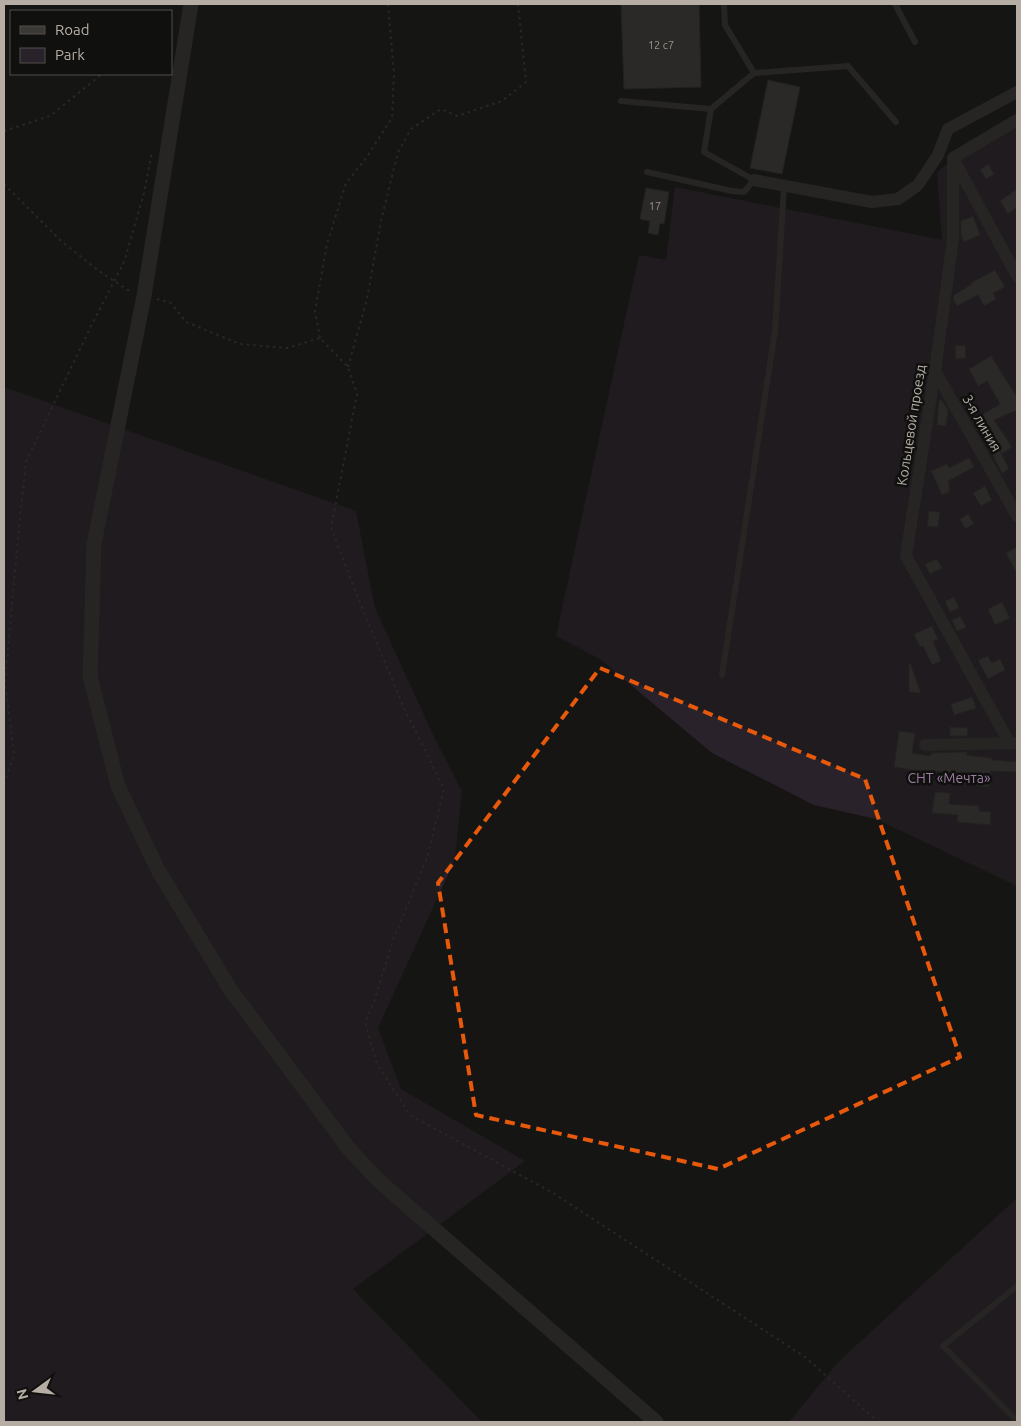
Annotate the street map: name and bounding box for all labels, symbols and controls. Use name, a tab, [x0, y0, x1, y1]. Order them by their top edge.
legend	[10, 10, 172, 75]
text: Road	[55, 21, 90, 38]
house number: 12 с7	[648, 39, 674, 51]
text: Park	[55, 46, 85, 63]
house number: 17	[649, 200, 661, 212]
street label: Кольцевой проезд	[894, 363, 928, 487]
street label: 3-я линия	[959, 392, 1005, 454]
park label: СНТ «Мечта»	[907, 770, 991, 786]
north arrow	[10, 1366, 60, 1416]
text: N	[13, 1387, 32, 1401]

